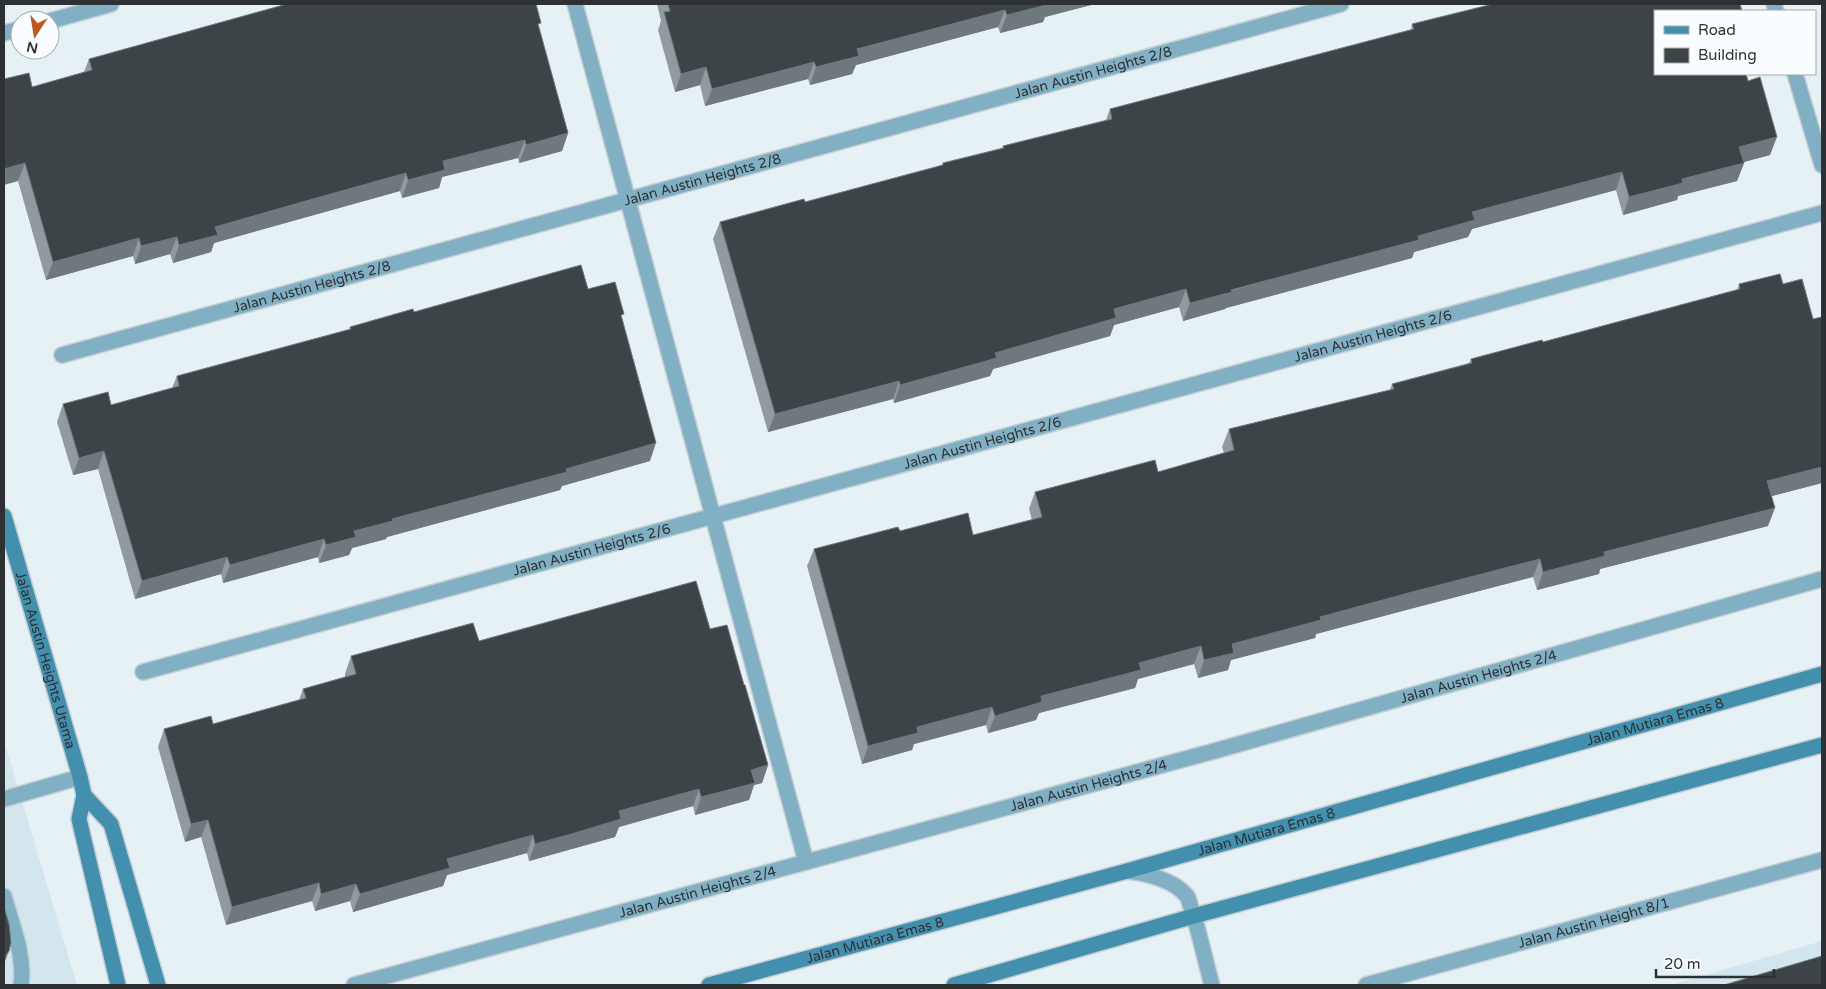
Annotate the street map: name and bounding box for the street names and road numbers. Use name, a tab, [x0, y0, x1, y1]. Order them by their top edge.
street label: Jalan Austin Heights 2/8	[1012, 42, 1174, 102]
street label: Jalan Austin Heights 2/8	[622, 149, 783, 209]
street label: Jalan Austin Heights 2/8	[231, 257, 393, 316]
street label: Jalan Austin Heights 2/6	[1292, 306, 1454, 365]
street label: Jalan Austin Heights 2/6	[901, 413, 1063, 472]
street label: Jalan Austin Heights 2/6	[511, 520, 673, 579]
street label: Jalan Austin Heights Utama	[12, 569, 80, 751]
street label: Jalan Austin Heights 2/4	[1398, 646, 1559, 707]
street label: Jalan Mutiara Emas 8	[1584, 694, 1726, 749]
street label: Jalan Austin Heights 2/4	[1008, 756, 1169, 815]
street label: Jalan Mutiara Emas 8	[1196, 804, 1337, 859]
street label: Jalan Austin Heights 2/4	[617, 862, 778, 921]
street label: Jalan Austin Height 8/1	[1516, 894, 1671, 951]
street label: Jalan Mutiara Emas 8	[804, 913, 946, 967]

